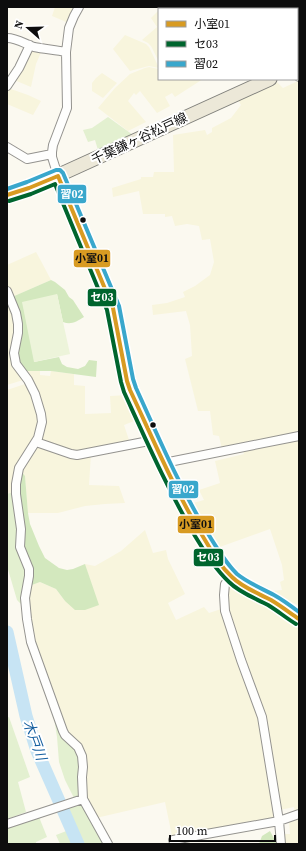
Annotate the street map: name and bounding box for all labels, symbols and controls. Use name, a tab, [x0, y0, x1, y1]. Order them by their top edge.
north arrow	[8, 8, 48, 48]
legend	[158, 8, 298, 80]
text: 小室01	[194, 16, 230, 32]
text: N	[11, 18, 27, 31]
text: セ03	[194, 36, 218, 52]
text: 習02	[194, 56, 218, 72]
street label: 千葉鎌ヶ谷松戸線	[88, 109, 190, 168]
line badge: 習02	[57, 184, 87, 204]
text: 習02	[61, 187, 83, 202]
unlabelled marker	[78, 215, 88, 225]
line badge: 小室01	[73, 249, 111, 268]
text: 小室01	[75, 251, 109, 266]
line badge: セ03	[87, 288, 117, 307]
text: セ03	[91, 290, 113, 305]
unlabelled marker	[148, 420, 158, 430]
line badge: 習02	[168, 480, 199, 499]
text: 習02	[172, 482, 194, 497]
line badge: 小室01	[177, 515, 215, 534]
text: 小室01	[179, 517, 213, 532]
line badge: セ03	[193, 548, 224, 567]
text: セ03	[197, 550, 219, 565]
water label: 木戸川	[18, 717, 52, 765]
scale bar	[170, 817, 275, 843]
text: 100 m	[176, 823, 208, 839]

